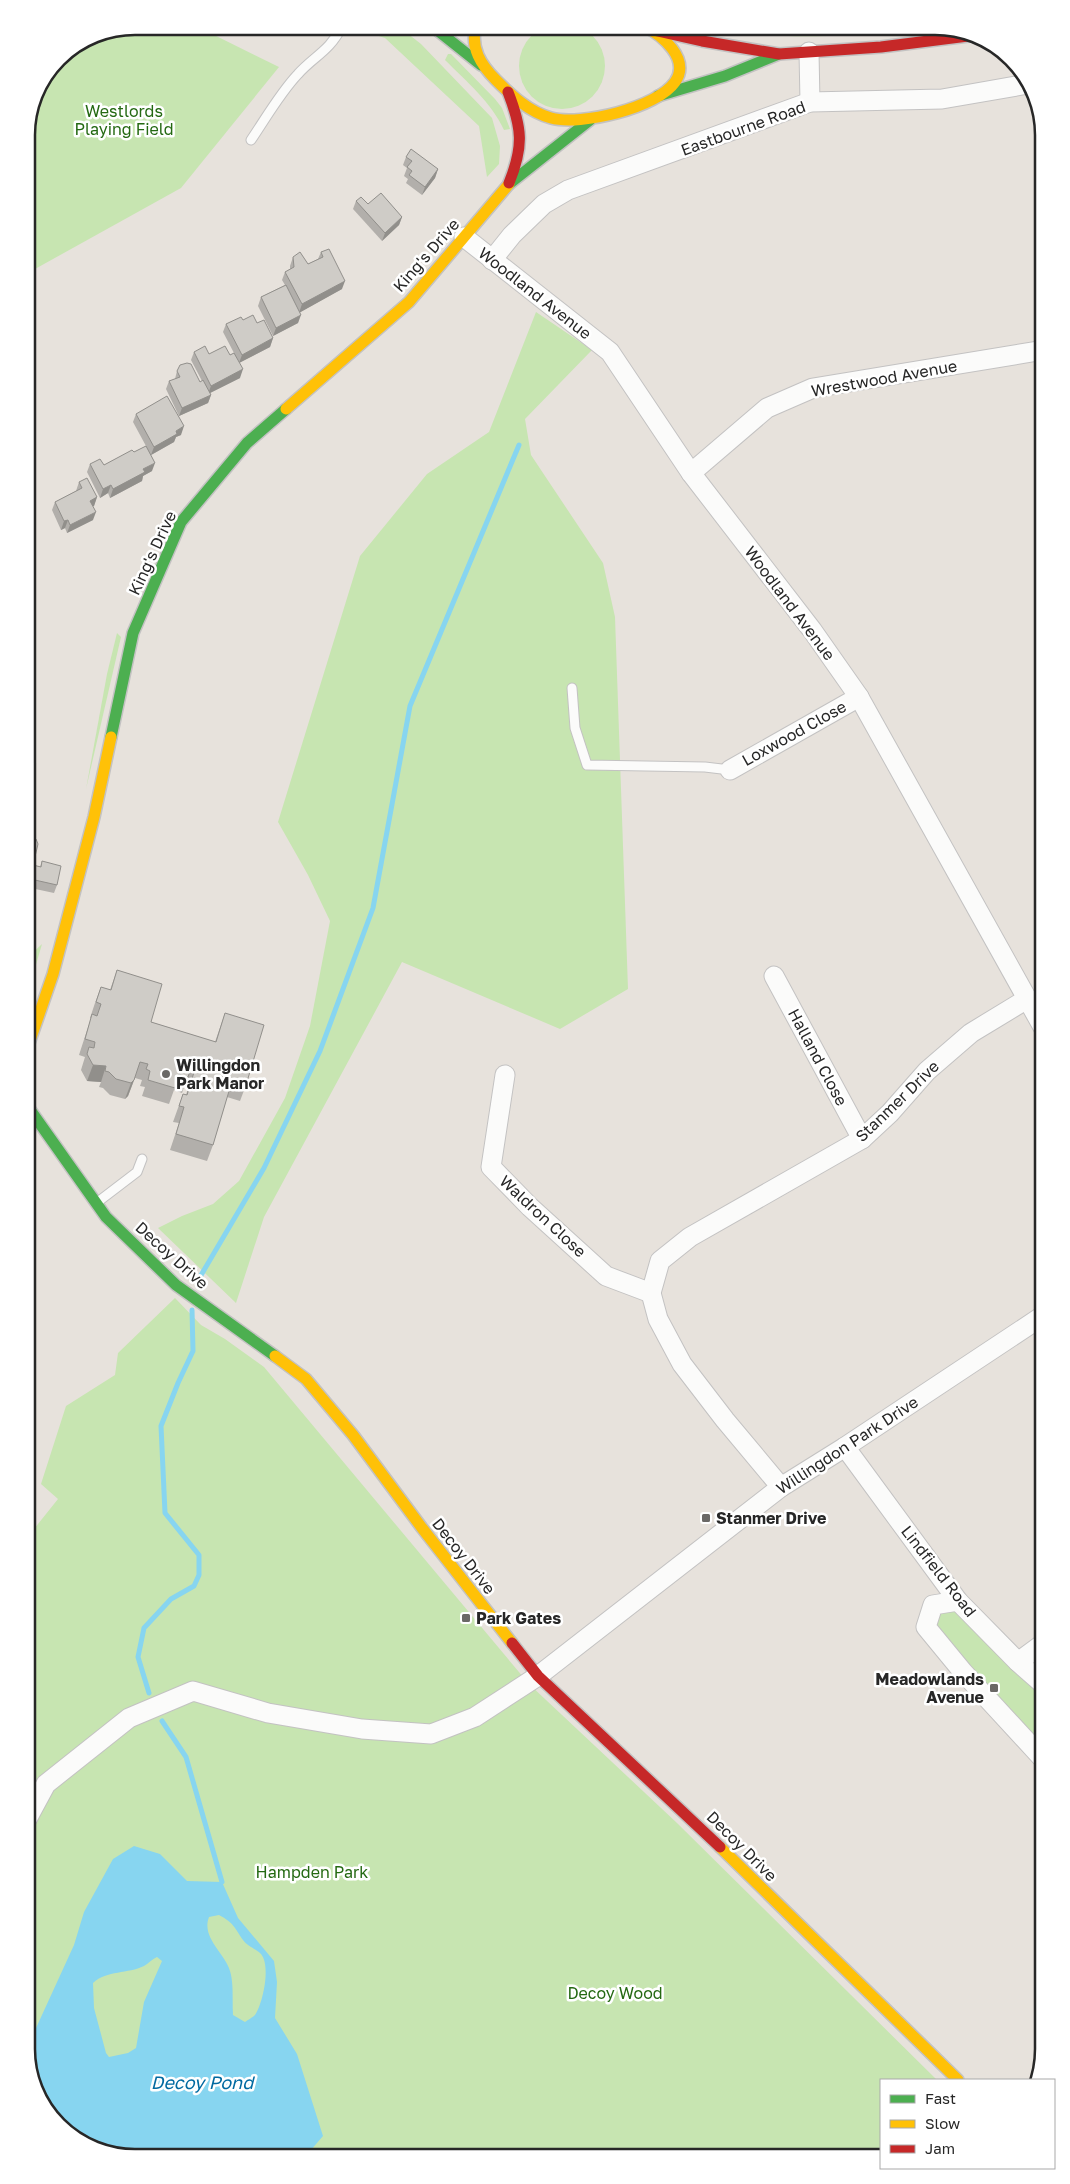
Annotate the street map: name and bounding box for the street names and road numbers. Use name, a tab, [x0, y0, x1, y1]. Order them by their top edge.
street label: Eastbourne Road	[678, 96, 808, 160]
street label: King's Drive	[389, 214, 463, 296]
street label: Woodland Avenue	[474, 243, 596, 343]
street label: Wrestwood Avenue	[810, 355, 958, 401]
street label: King's Drive	[124, 508, 180, 598]
street label: Woodland Avenue	[740, 542, 840, 664]
street label: Loxwood Close	[738, 696, 850, 770]
street label: Halland Close	[784, 1005, 852, 1109]
street label: Stanmer Drive	[851, 1056, 943, 1146]
street label: Waldron Close	[495, 1171, 591, 1261]
street label: Decoy Drive	[131, 1217, 213, 1293]
street label: Willingdon Park Drive	[772, 1392, 922, 1498]
street label: Decoy Drive	[428, 1514, 500, 1598]
street label: Lindfield Road	[897, 1521, 981, 1621]
street label: Decoy Drive	[703, 1807, 781, 1885]

